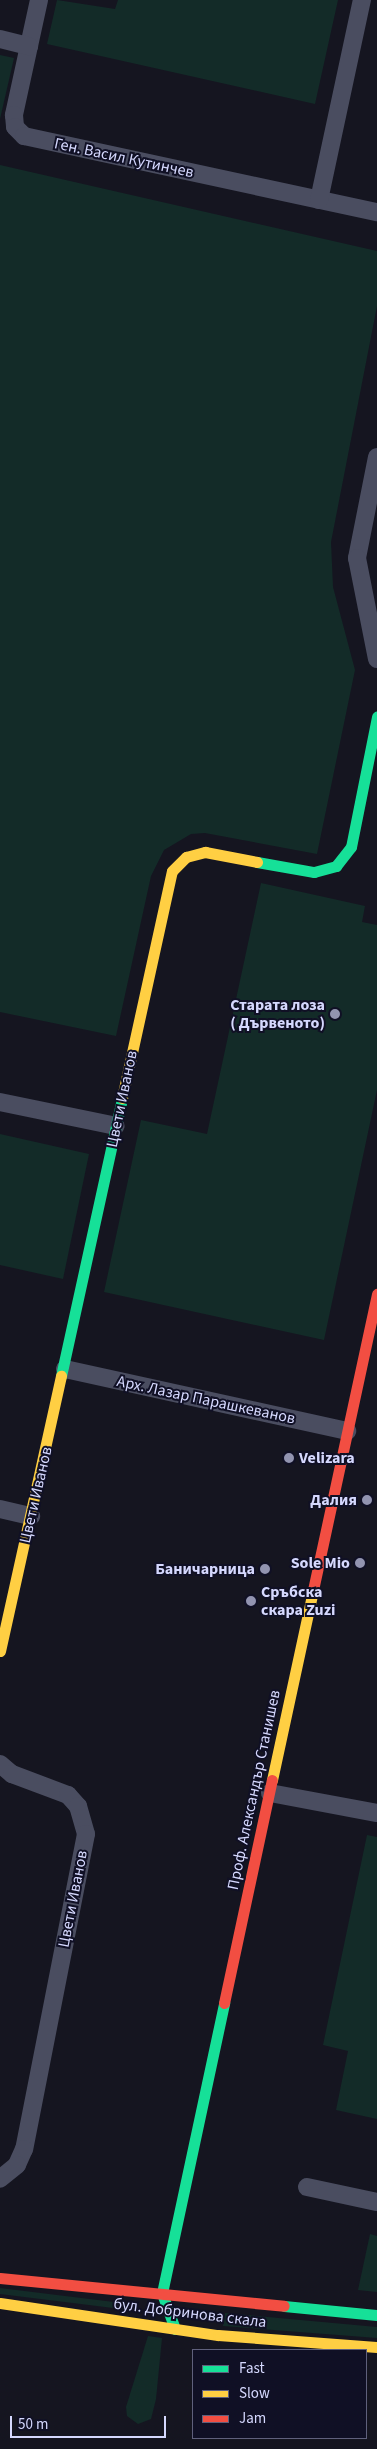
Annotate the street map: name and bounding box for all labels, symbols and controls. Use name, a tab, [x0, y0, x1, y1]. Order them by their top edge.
street label: Ген. Васил Кутинчев	[53, 134, 195, 182]
place label: Старата лоза ( Дървеното)	[230, 995, 325, 1033]
marker: Старата лоза ( Дървеното)	[329, 1008, 341, 1020]
street label: Цвети Иванов	[102, 1049, 142, 1149]
street label: Арх. Лазар Парашкеванов	[115, 1372, 297, 1428]
street label: Цвети Иванов	[16, 1445, 56, 1545]
place label: Velizara	[299, 1448, 355, 1468]
marker: Velizara	[283, 1452, 295, 1464]
place label: Далия	[310, 1490, 357, 1510]
marker: Далия	[361, 1494, 373, 1506]
place label: Sole Mio	[291, 1553, 350, 1573]
marker: Sole Mio	[354, 1557, 366, 1569]
place label: Баничарница	[155, 1559, 255, 1579]
marker: Баничарница	[259, 1563, 271, 1575]
place label: Сръбска скара Zuzi	[261, 1582, 335, 1620]
marker: Сръбска скара Zuzi	[245, 1595, 257, 1607]
street label: Проф. Александър Станишев	[223, 1688, 285, 1892]
street label: Цвети Иванов	[54, 1849, 92, 1949]
street label: бул. Добринова скала	[112, 2294, 268, 2332]
legend	[192, 2349, 367, 2439]
text: Fast	[239, 2358, 265, 2379]
text: Slow	[239, 2383, 270, 2404]
scale bar	[12, 2406, 169, 2438]
text: Jam	[239, 2408, 266, 2429]
text: 50 m	[18, 2414, 48, 2435]

